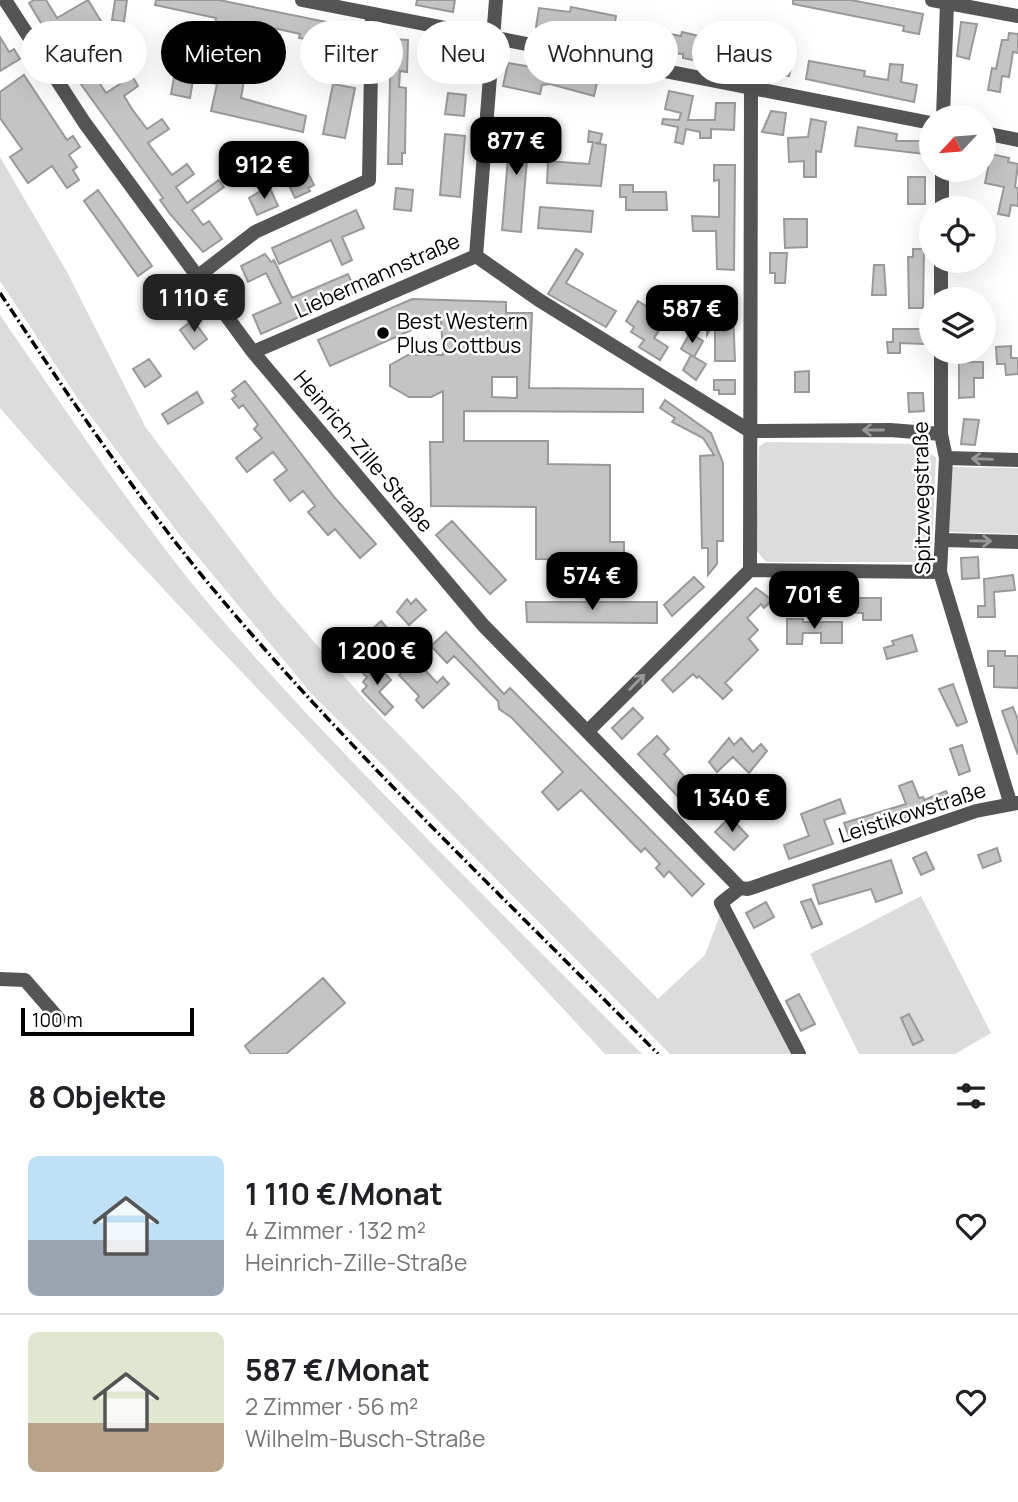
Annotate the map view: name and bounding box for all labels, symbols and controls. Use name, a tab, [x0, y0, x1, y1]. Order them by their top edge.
chip: Kaufen	[21, 21, 147, 84]
chip: Mieten	[161, 21, 286, 84]
chip: Filter	[300, 21, 403, 84]
chip: Neu	[417, 21, 510, 84]
chip: Wohnung	[524, 21, 678, 84]
chip: Haus	[692, 21, 797, 84]
north arrow	[919, 105, 996, 182]
map controls	[919, 105, 996, 364]
pin: 877 €	[467, 118, 565, 177]
text: 877 €	[486, 124, 546, 156]
pin: 912 €	[215, 142, 313, 201]
text: 912 €	[235, 148, 293, 180]
button: locate	[919, 196, 996, 273]
street label: Liebermannstraße	[290, 226, 464, 324]
pin: 1 110 €	[129, 274, 259, 334]
text: 1 110 €	[159, 281, 229, 313]
pin: 587 €	[643, 286, 741, 345]
button: layers	[919, 287, 996, 364]
text: 587 €	[662, 292, 722, 324]
place label: Best Western Plus Cottbus	[397, 307, 528, 359]
marker: Best Western Plus Cottbus	[375, 325, 391, 341]
street label: Heinrich-Zille-Straße	[288, 364, 440, 538]
street label: Spitzwegstraße	[906, 421, 936, 575]
one-way arrow	[861, 423, 884, 437]
one-way arrow	[971, 452, 994, 466]
one-way arrow	[969, 534, 992, 548]
pin: 574 €	[543, 552, 641, 612]
text: 574 €	[562, 559, 622, 591]
pin: 701 €	[765, 572, 863, 631]
text: 701 €	[785, 578, 843, 610]
pin: 1 200 €	[312, 628, 442, 687]
text: 1 200 €	[338, 634, 416, 666]
one-way arrow	[629, 673, 646, 690]
pin: 1 340 €	[667, 774, 797, 834]
street label: Leistikowstraße	[835, 775, 989, 849]
text: 1 340 €	[693, 781, 771, 813]
scale bar	[21, 1005, 194, 1037]
text: 100 m	[32, 1007, 83, 1033]
text: 8 Objekte	[28, 1076, 166, 1117]
icon: filters	[952, 1077, 990, 1115]
text: 1 110 €/Monat	[245, 1173, 443, 1214]
icon: home	[84, 1184, 168, 1268]
icon: heart	[952, 1207, 990, 1245]
text: 4 Zimmer · 132 m²	[245, 1214, 426, 1246]
text: Heinrich-Zille-Straße	[245, 1246, 467, 1278]
text: 587 €/Monat	[245, 1349, 430, 1390]
icon: home	[84, 1360, 168, 1444]
icon: heart	[952, 1383, 990, 1421]
text: 2 Zimmer · 56 m²	[245, 1390, 418, 1422]
text: Wilhelm-Busch-Straße	[245, 1422, 486, 1454]

